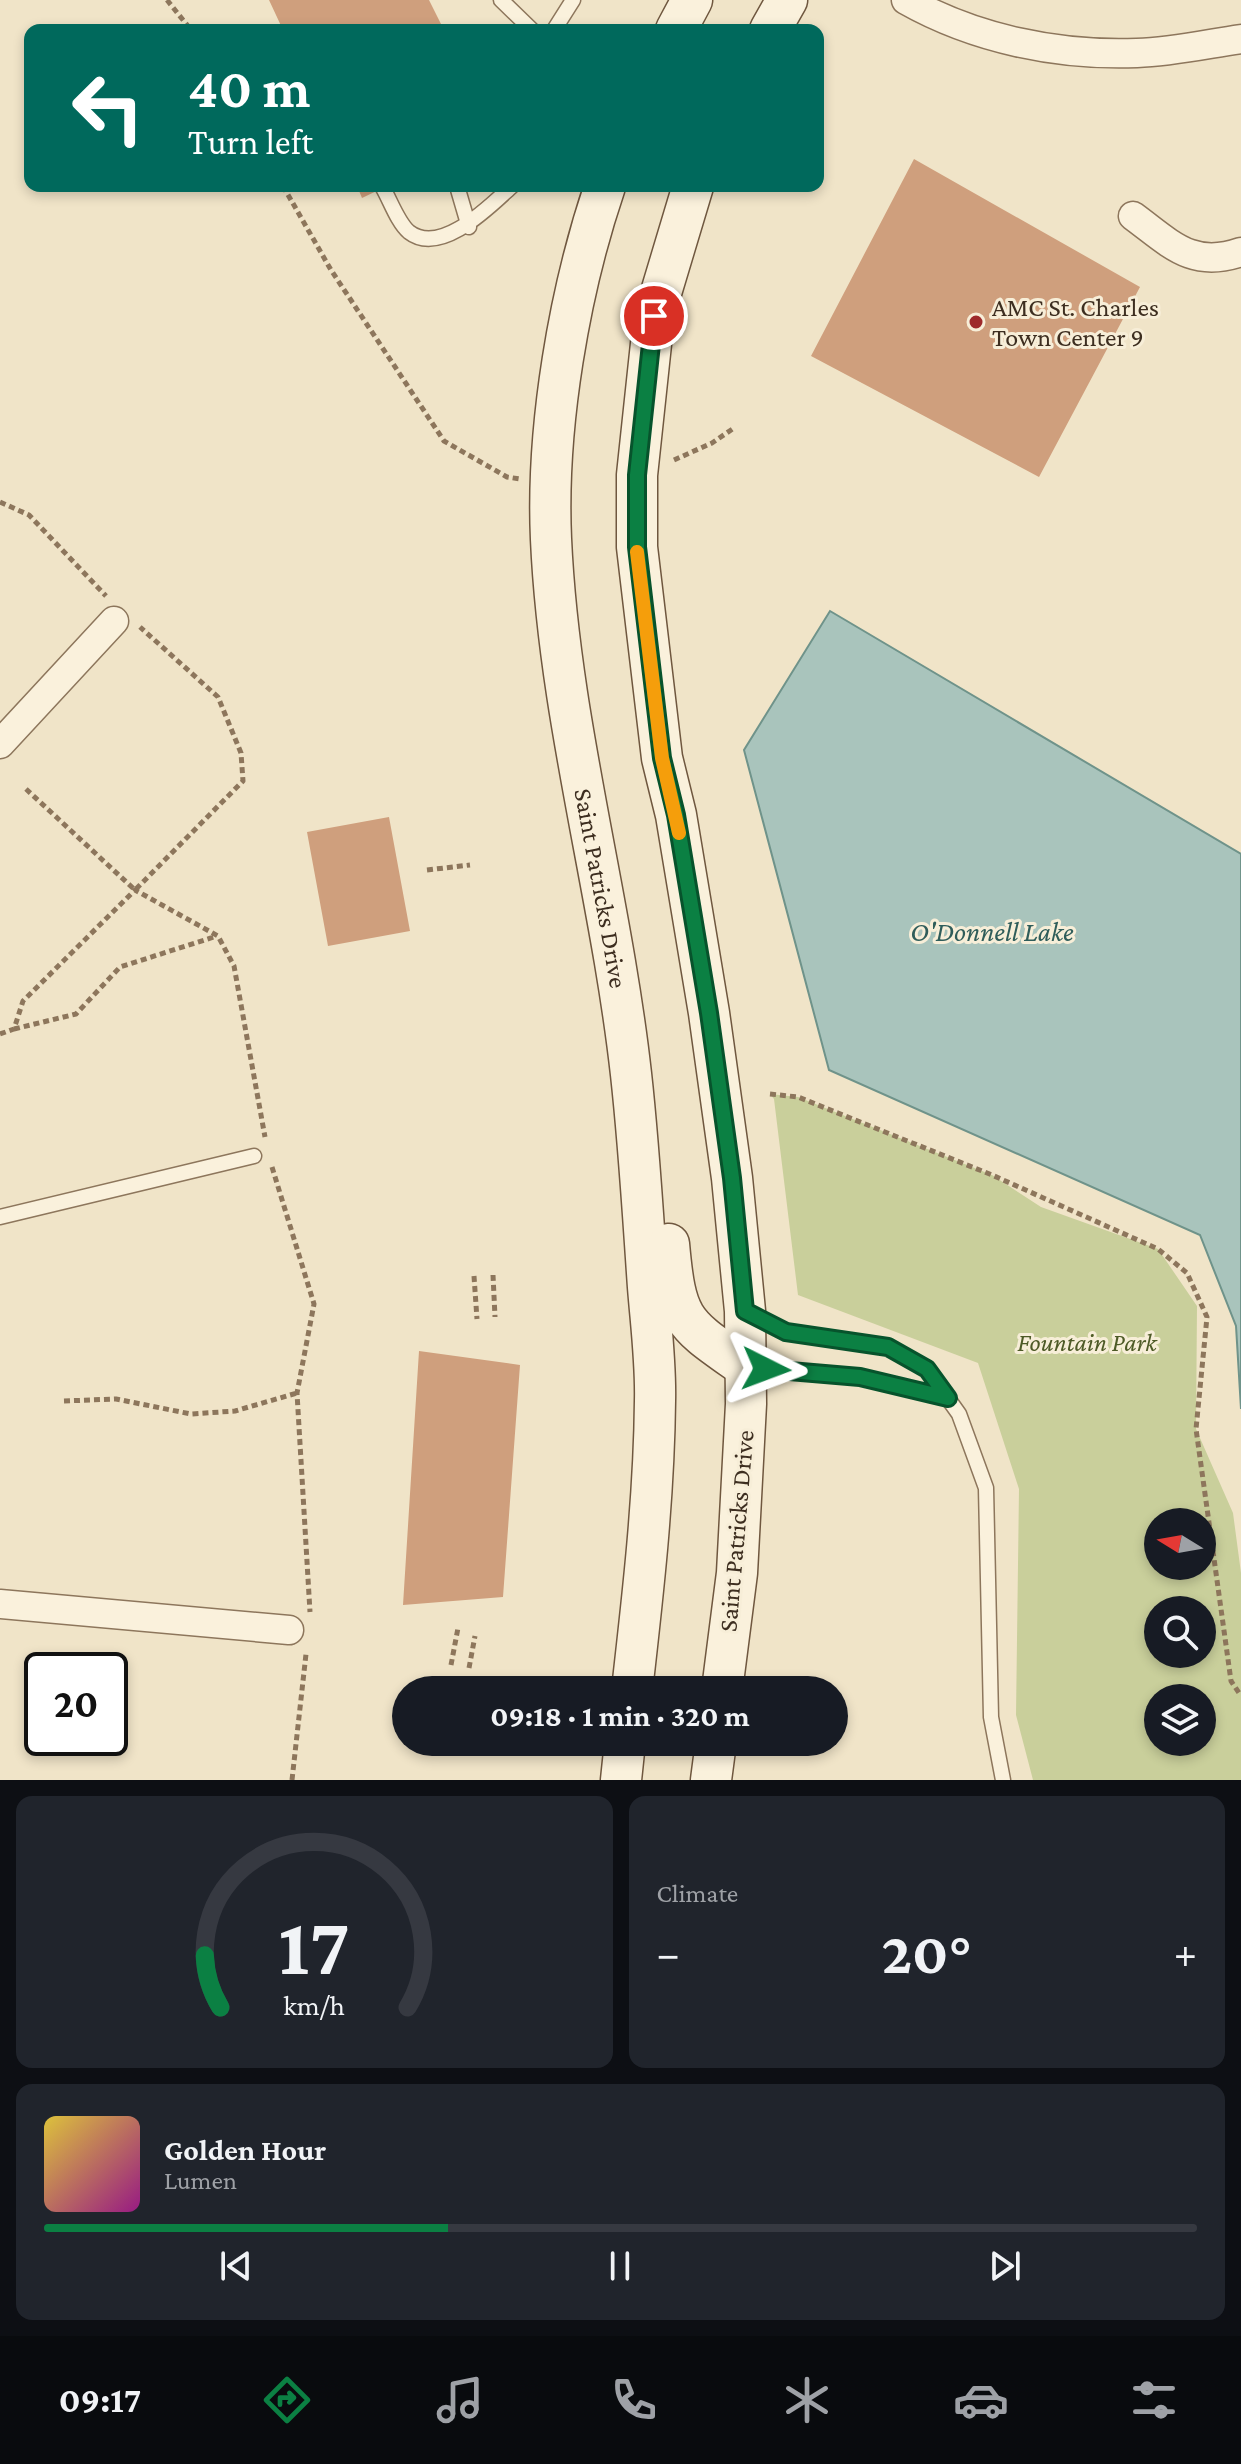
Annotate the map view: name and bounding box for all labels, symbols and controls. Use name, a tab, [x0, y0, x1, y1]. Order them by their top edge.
icon: left	[56, 56, 160, 160]
text: 40 m	[188, 57, 310, 119]
text: Turn left	[188, 122, 313, 162]
pin	[620, 282, 688, 350]
place label: AMC St. Charles Town Center 9	[992, 293, 1159, 352]
icon: arrive	[632, 294, 676, 338]
marker: AMC St. Charles Town Center 9	[967, 313, 985, 331]
street label: Saint Patricks Drive	[568, 786, 633, 990]
water label: O'Donnell Lake	[910, 916, 1074, 947]
position arrow	[724, 1327, 808, 1411]
park label: Fountain Park	[1017, 1328, 1158, 1357]
street label: Saint Patricks Drive	[713, 1429, 760, 1633]
north arrow	[1144, 1508, 1216, 1580]
map controls	[1144, 1508, 1216, 1756]
button: search	[1144, 1596, 1216, 1668]
speed limit sign: 20	[24, 1652, 128, 1756]
button: layers	[1144, 1684, 1216, 1756]
text: 09:18 · 1 min · 320 m	[490, 1699, 750, 1732]
text: Climate	[657, 1879, 738, 1908]
text: 17	[279, 1899, 350, 1992]
text: 20°	[882, 1919, 972, 1986]
text: −	[657, 1929, 680, 1977]
text: +	[1174, 1929, 1197, 1977]
text: km/h	[283, 1989, 345, 2021]
text: Golden Hour	[164, 2133, 326, 2166]
text: Lumen	[164, 2166, 237, 2195]
icon: previous	[214, 2244, 258, 2288]
icon: pause	[598, 2244, 642, 2288]
icon: next	[983, 2244, 1027, 2288]
icon: directions	[259, 2372, 315, 2428]
icon: music	[432, 2372, 488, 2428]
icon: phone	[606, 2372, 662, 2428]
icon: climate	[779, 2372, 835, 2428]
icon: car	[953, 2372, 1009, 2428]
icon: filters	[1126, 2372, 1182, 2428]
text: 09:17	[59, 2380, 141, 2420]

